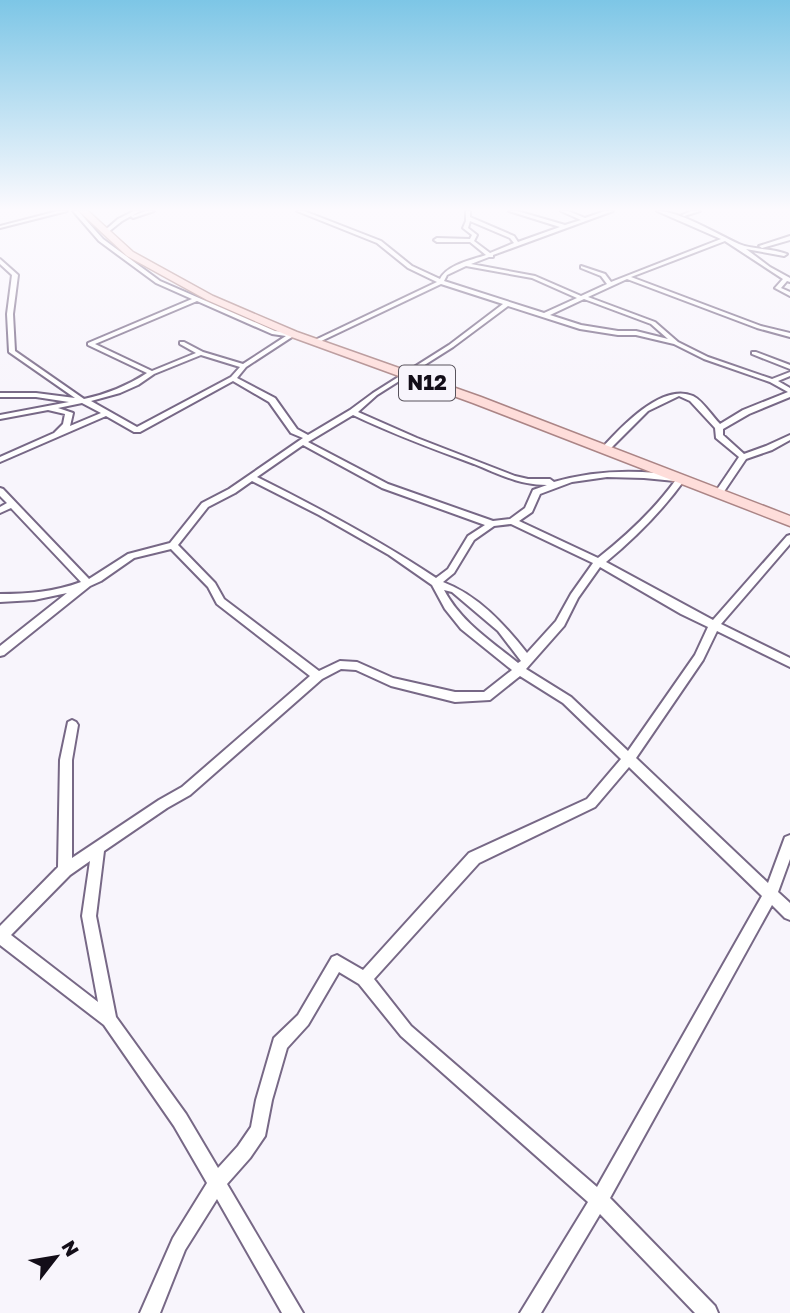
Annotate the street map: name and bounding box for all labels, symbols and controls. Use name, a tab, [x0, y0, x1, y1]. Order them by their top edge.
road number: N12	[399, 366, 455, 400]
north arrow	[21, 1222, 91, 1292]
text: N	[57, 1236, 85, 1260]

